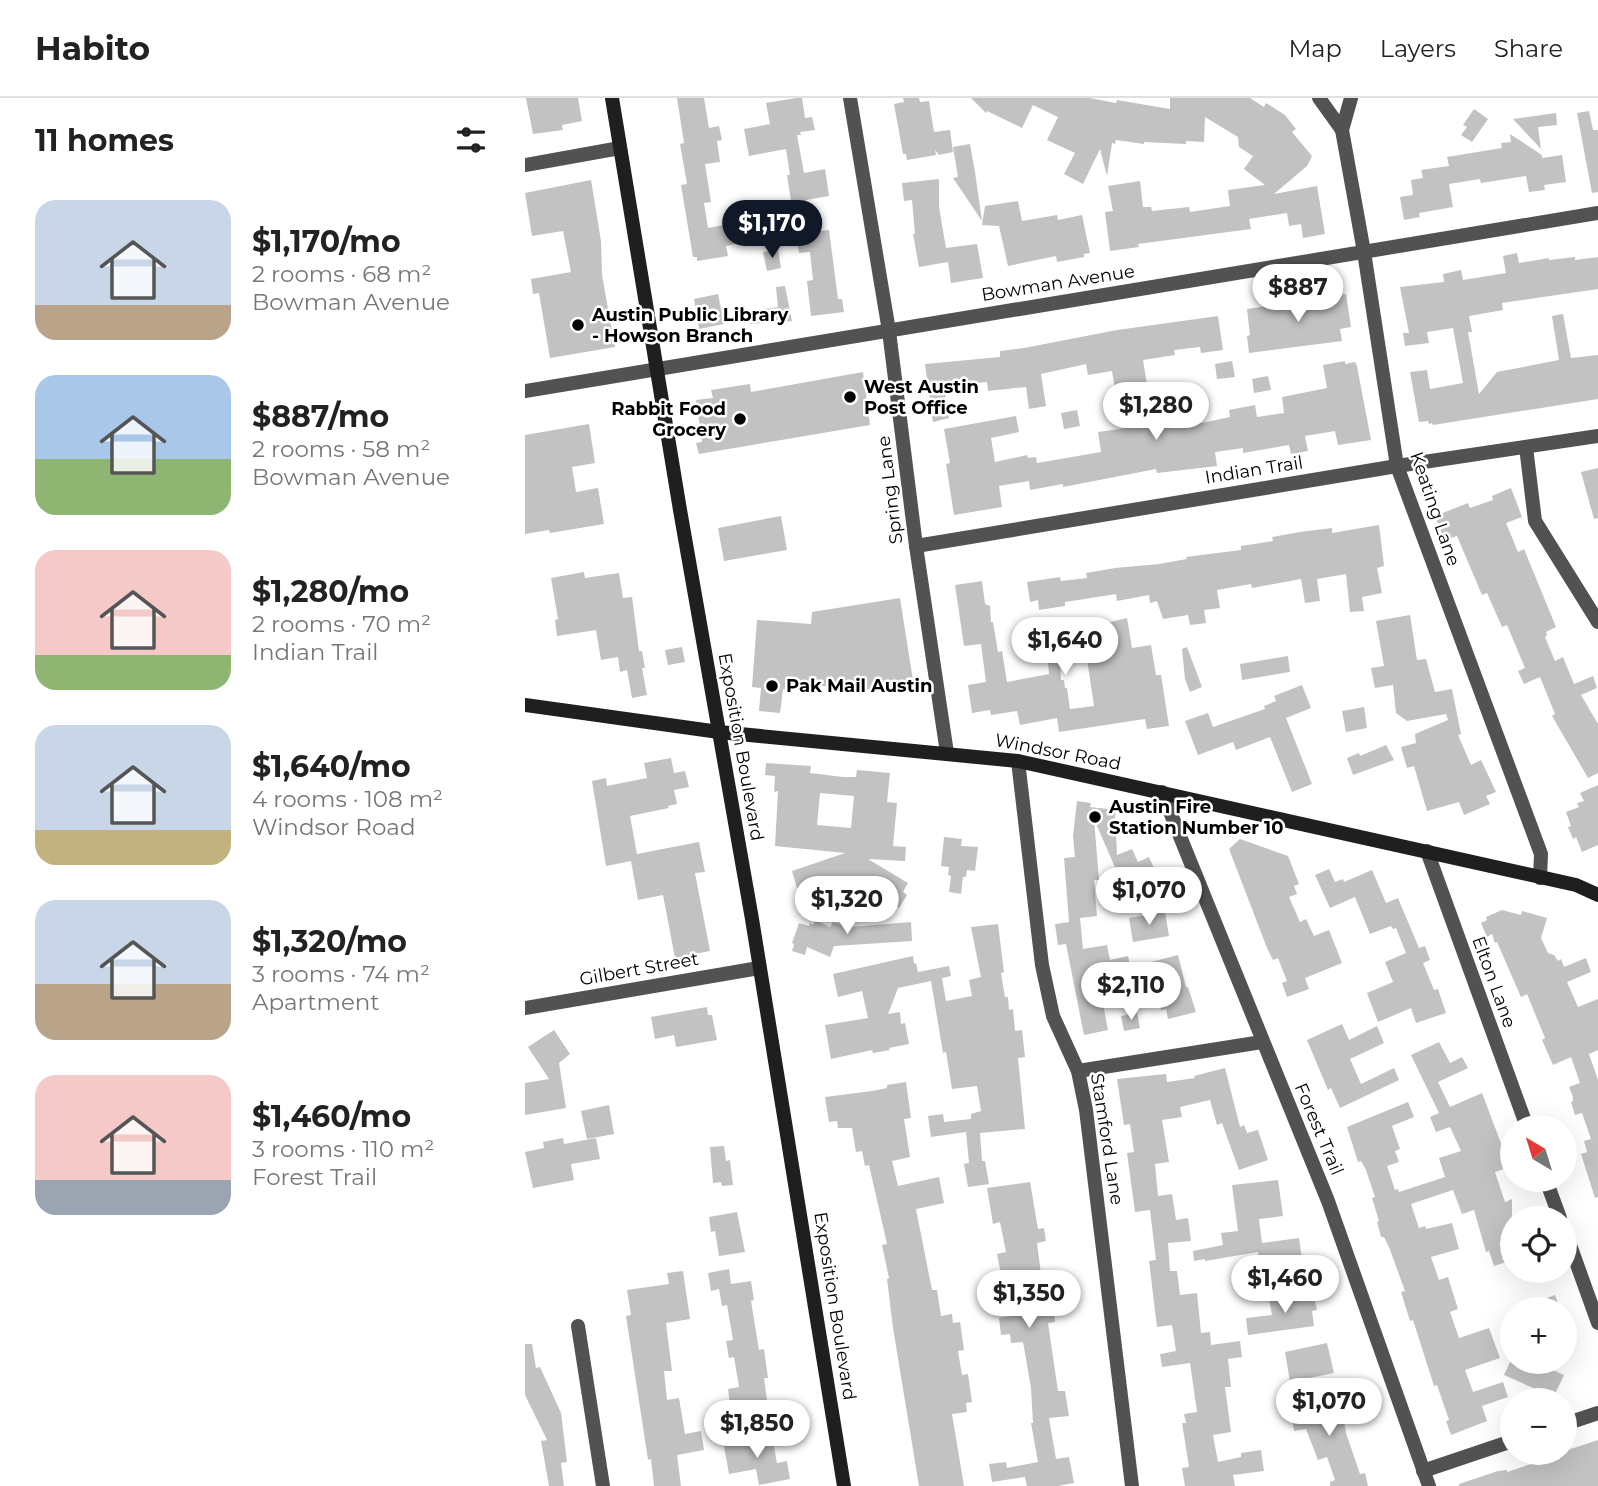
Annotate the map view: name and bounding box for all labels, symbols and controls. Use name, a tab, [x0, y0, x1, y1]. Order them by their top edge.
text: Habito	[35, 28, 150, 68]
text: Map	[1288, 34, 1342, 63]
text: Layers	[1380, 34, 1456, 63]
text: Share	[1494, 34, 1563, 63]
icon: filters	[452, 121, 490, 159]
text: 11 homes	[35, 122, 174, 159]
pin: $1,170	[715, 200, 829, 260]
text: $1,170	[738, 209, 806, 237]
text: $1,170/mo	[252, 223, 401, 260]
icon: home	[91, 228, 175, 312]
text: 2 rooms · 68 m²	[252, 260, 431, 288]
street label: Bowman Avenue	[980, 260, 1136, 306]
pin: $887	[1257, 264, 1339, 324]
text: $887	[1268, 273, 1328, 301]
text: Bowman Avenue	[252, 288, 450, 316]
place label: Austin Public Library - Howson Branch	[591, 304, 788, 347]
marker: Austin Public Library - Howson Branch	[570, 317, 586, 333]
place label: West Austin Post Office	[864, 376, 979, 419]
pin: $1,280	[1099, 382, 1213, 442]
marker: West Austin Post Office	[842, 389, 858, 405]
text: $1,280	[1119, 391, 1193, 419]
text: $887/mo	[252, 398, 389, 435]
place label: Rabbit Food Grocery	[611, 398, 726, 441]
icon: home	[91, 403, 175, 487]
marker: Rabbit Food Grocery	[732, 411, 748, 427]
text: 2 rooms · 58 m²	[252, 435, 430, 463]
street label: Spring Lane	[872, 435, 908, 545]
street label: Keating Lane	[1405, 449, 1465, 569]
street label: Indian Trail	[1203, 451, 1305, 489]
text: Bowman Avenue	[252, 463, 450, 491]
text: $1,280/mo	[252, 573, 409, 610]
icon: home	[91, 578, 175, 662]
text: 2 rooms · 70 m²	[252, 610, 431, 638]
pin: $1,640	[1008, 618, 1122, 677]
text: $1,640	[1027, 626, 1103, 654]
text: Indian Trail	[252, 638, 379, 666]
street label: Exposition Boulevard	[714, 651, 768, 843]
place label: Pak Mail Austin	[786, 675, 932, 697]
marker: Pak Mail Austin	[764, 678, 780, 694]
street label: Windsor Road	[993, 729, 1123, 775]
text: $1,640/mo	[252, 748, 411, 785]
icon: home	[91, 753, 175, 837]
text: 4 rooms · 108 m²	[252, 785, 443, 813]
place label: Austin Fire Station Number 10	[1108, 796, 1283, 839]
marker: Austin Fire Station Number 10	[1087, 809, 1103, 825]
text: Windsor Road	[252, 813, 416, 841]
pin: $1,070	[1092, 868, 1206, 927]
pin: $1,320	[790, 876, 904, 936]
text: $1,070	[1112, 876, 1186, 904]
text: $1,320	[811, 885, 883, 913]
text: $1,320/mo	[252, 923, 407, 960]
icon: home	[91, 928, 175, 1012]
street label: Elton Lane	[1467, 933, 1521, 1031]
street label: Gilbert Street	[578, 948, 700, 990]
text: 3 rooms · 74 m²	[252, 960, 430, 988]
pin: $2,110	[1074, 962, 1188, 1022]
text: $2,110	[1097, 971, 1165, 999]
text: Apartment	[252, 988, 380, 1016]
street label: Stamford Lane	[1086, 1072, 1128, 1207]
street label: Forest Trail	[1290, 1080, 1348, 1178]
text: $1,460/mo	[252, 1098, 411, 1135]
icon: home	[91, 1103, 175, 1187]
north arrow	[1500, 1115, 1577, 1192]
map controls	[1500, 1115, 1577, 1465]
text: 3 rooms · 110 m²	[252, 1135, 434, 1163]
text: Forest Trail	[252, 1163, 377, 1191]
button: locate	[1500, 1206, 1577, 1283]
street label: Exposition Boulevard	[809, 1210, 861, 1402]
pin: $1,460	[1228, 1256, 1342, 1315]
text: $1,460	[1247, 1264, 1323, 1292]
pin: $1,350	[972, 1270, 1086, 1330]
text: $1,350	[993, 1279, 1065, 1307]
button: +	[1500, 1297, 1577, 1374]
pin: $1,070	[1272, 1378, 1386, 1438]
text: $1,070	[1292, 1387, 1366, 1415]
button: −	[1500, 1388, 1577, 1465]
pin: $1,850	[700, 1400, 814, 1460]
text: $1,850	[720, 1409, 794, 1437]

